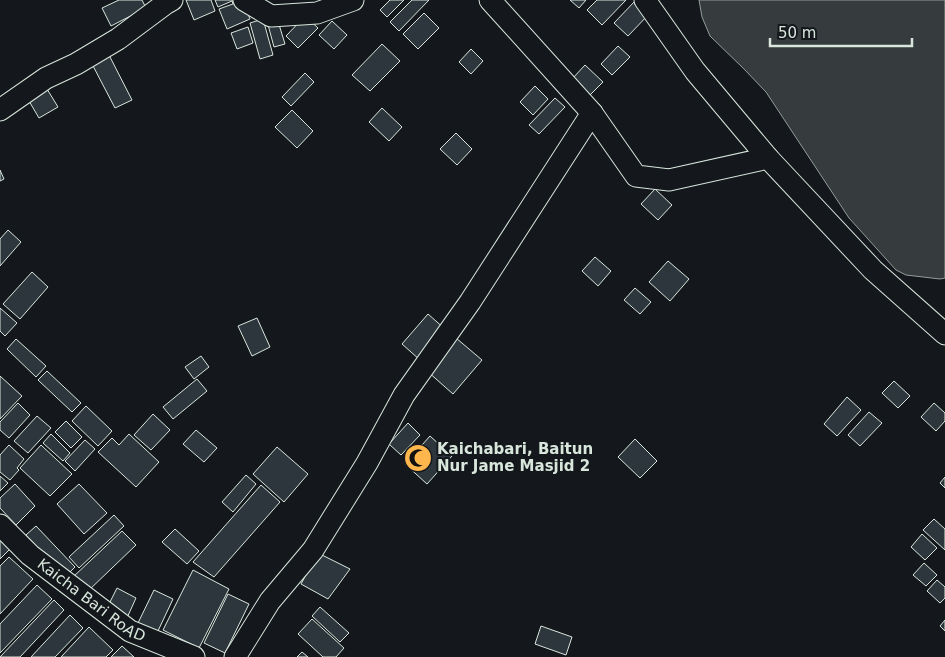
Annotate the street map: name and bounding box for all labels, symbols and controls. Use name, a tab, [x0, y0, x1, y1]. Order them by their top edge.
scale bar	[770, 15, 912, 47]
text: 50 m	[778, 24, 816, 42]
place label: Kaichabari, Baitun Nur Jame Masjid 2	[437, 440, 593, 475]
mosque icon: Kaichabari, Baitun Nur Jame Masjid 2	[403, 443, 433, 473]
street label: Kaicha Bari RoAD	[34, 555, 148, 645]

